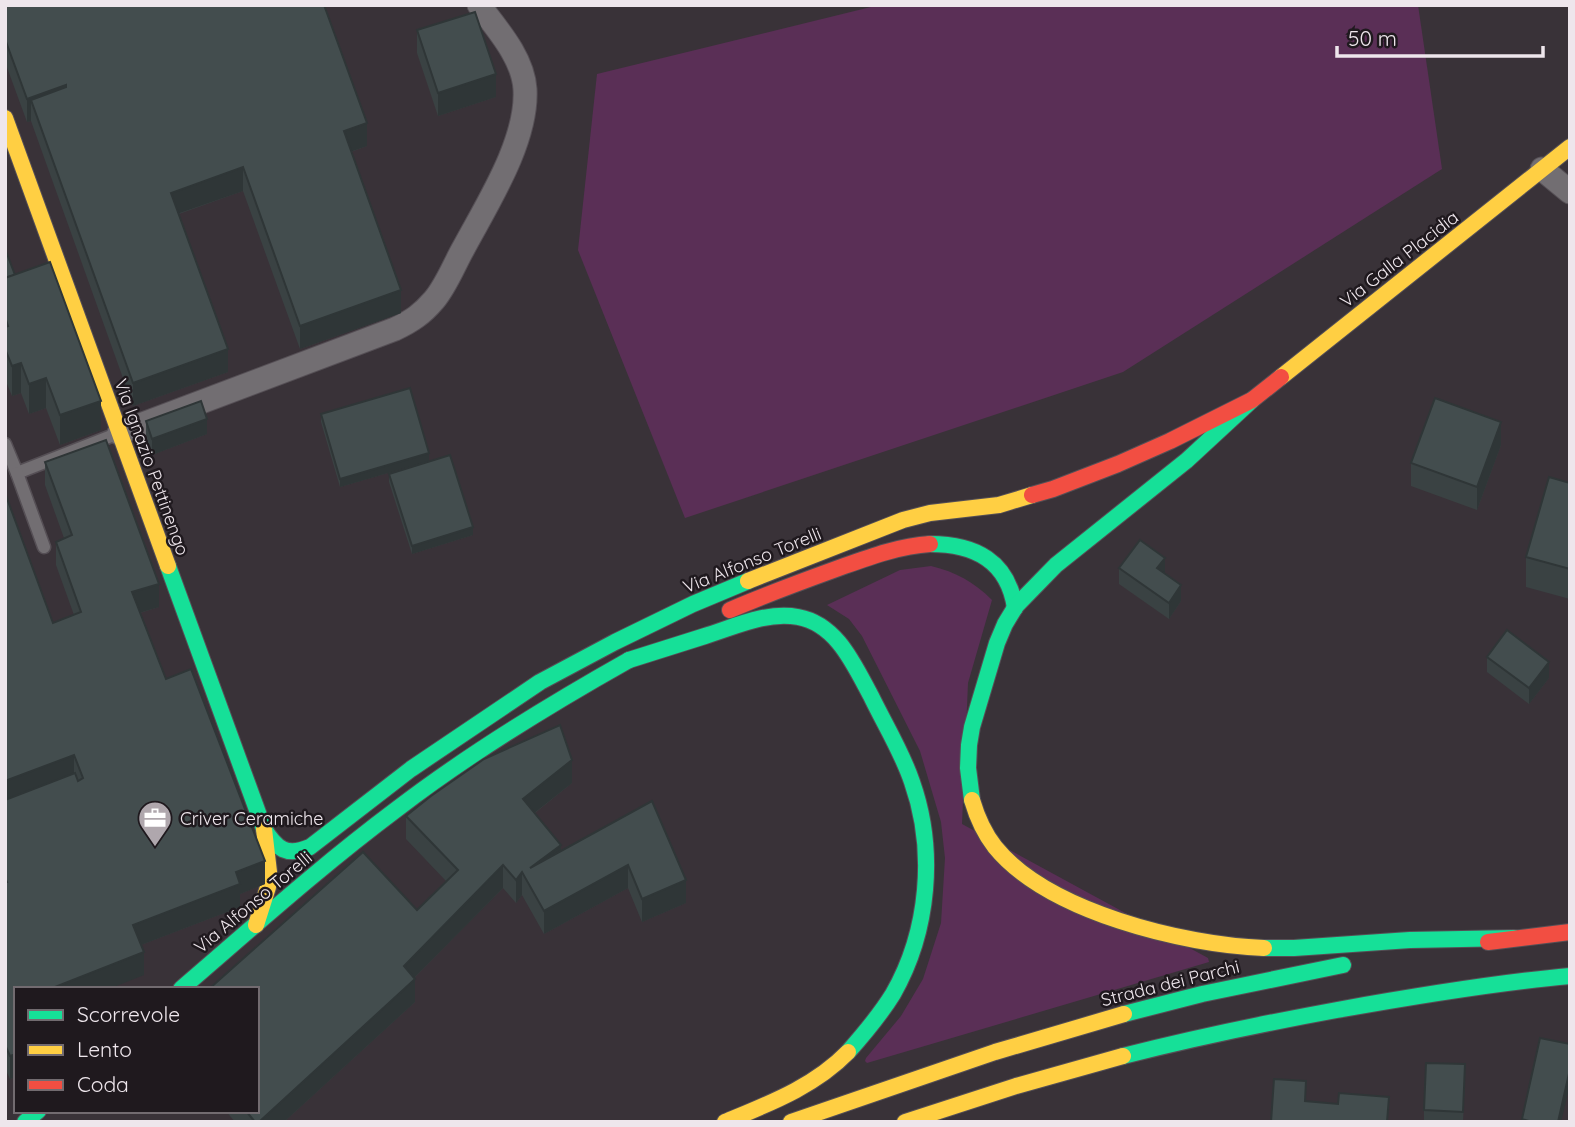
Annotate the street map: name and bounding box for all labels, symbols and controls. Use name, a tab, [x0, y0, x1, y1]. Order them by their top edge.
scale bar	[1337, 14, 1544, 58]
text: 50 m	[1348, 25, 1397, 51]
street label: Via Galla Placidia	[1335, 206, 1463, 312]
street label: Via Ignazio Pettinengo	[109, 375, 195, 559]
street label: Via Alfonso Torelli	[679, 522, 825, 598]
office icon: Criver Ceramiche	[136, 799, 174, 848]
place label: Criver Ceramiche	[180, 807, 324, 830]
street label: Via Alfonso Torelli	[189, 846, 317, 958]
street label: Strada dei Parchi	[1098, 955, 1242, 1011]
legend	[14, 987, 259, 1113]
text: Scorrevole	[77, 1001, 180, 1027]
text: Lento	[77, 1036, 132, 1062]
text: Coda	[77, 1071, 129, 1097]

